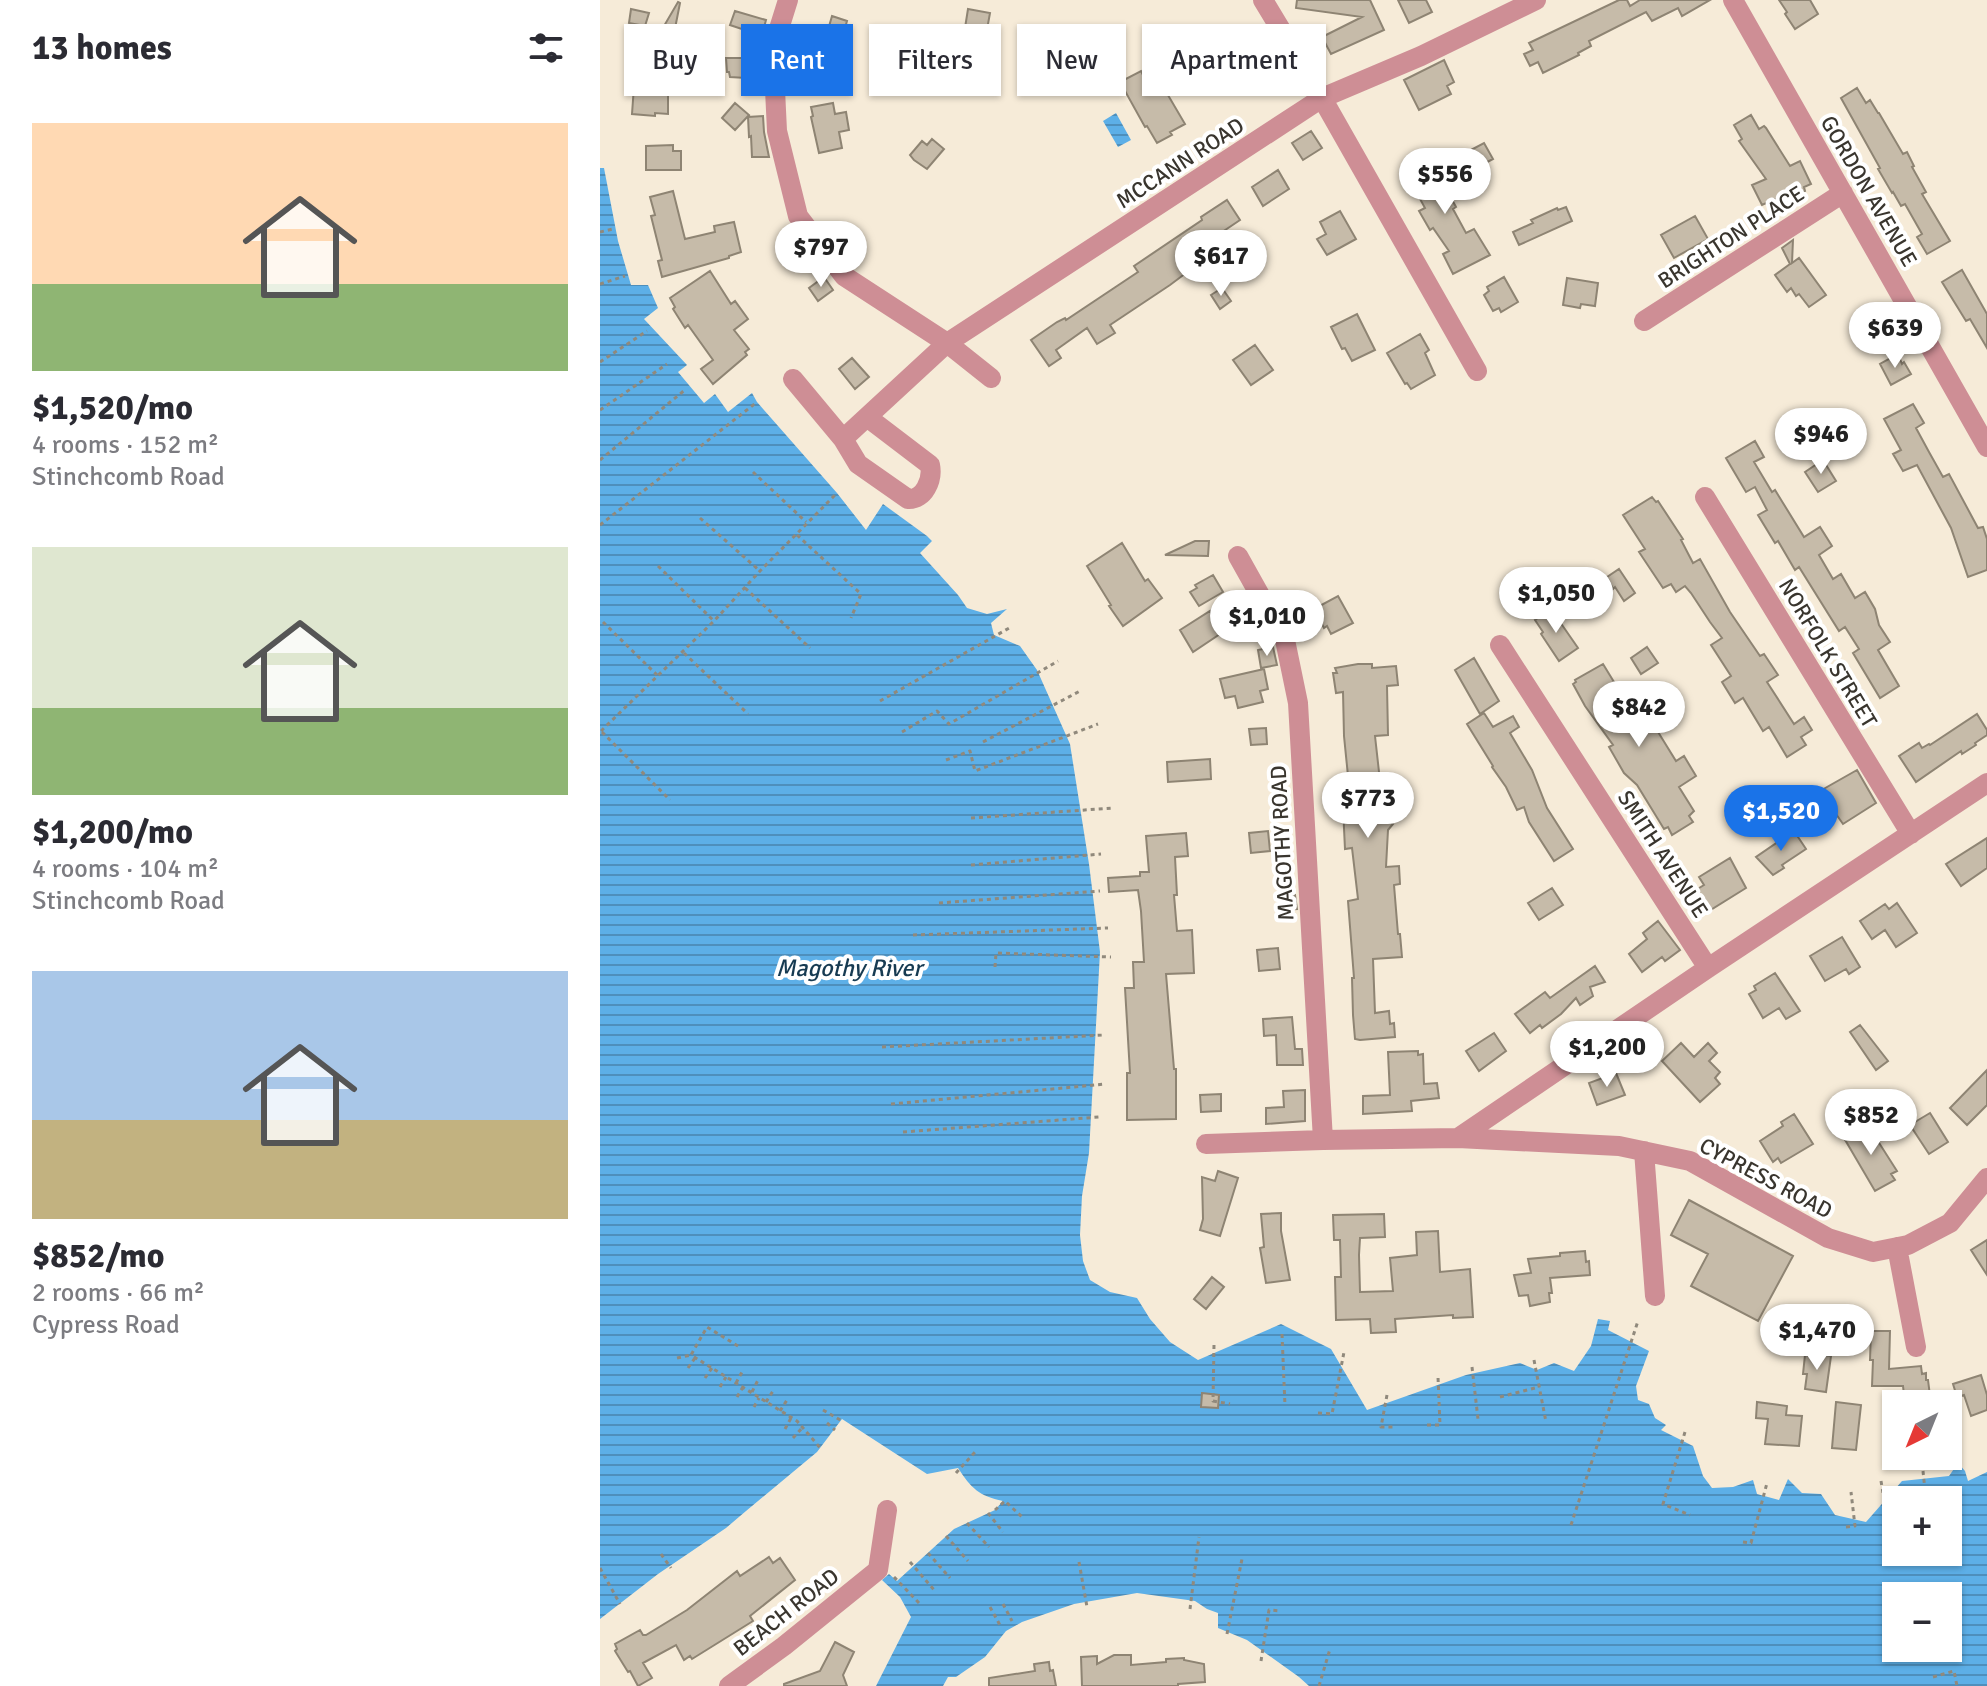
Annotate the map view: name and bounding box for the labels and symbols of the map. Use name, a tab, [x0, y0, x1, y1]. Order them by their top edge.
street label: GORDON AVENUE	[1815, 111, 1923, 271]
street label: MCCANN ROAD	[1111, 112, 1249, 214]
pin: $556	[1398, 148, 1492, 216]
street label: BRIGHTON PLACE	[1653, 180, 1809, 294]
pin: $797	[774, 221, 868, 289]
pin: $617	[1174, 230, 1268, 298]
pin: $639	[1848, 302, 1942, 370]
pin: $946	[1774, 408, 1868, 476]
pin: $1,050	[1491, 567, 1621, 635]
street label: NORFOLK STREET	[1773, 574, 1883, 733]
pin: $1,010	[1202, 590, 1332, 658]
pin: $842	[1592, 681, 1686, 749]
street label: MAGOTHY ROAD	[1264, 765, 1300, 921]
pin: $773	[1321, 772, 1415, 840]
street label: SMITH AVENUE	[1612, 785, 1714, 923]
pin: $1,520	[1716, 785, 1846, 853]
water label: Magothy River	[776, 953, 925, 983]
pin: $1,200	[1542, 1021, 1672, 1089]
pin: $852	[1824, 1089, 1918, 1157]
street label: CYPRESS ROAD	[1695, 1132, 1837, 1224]
pin: $1,470	[1752, 1304, 1882, 1372]
north arrow	[1882, 1390, 1962, 1470]
street label: BEACH ROAD	[728, 1562, 844, 1662]

